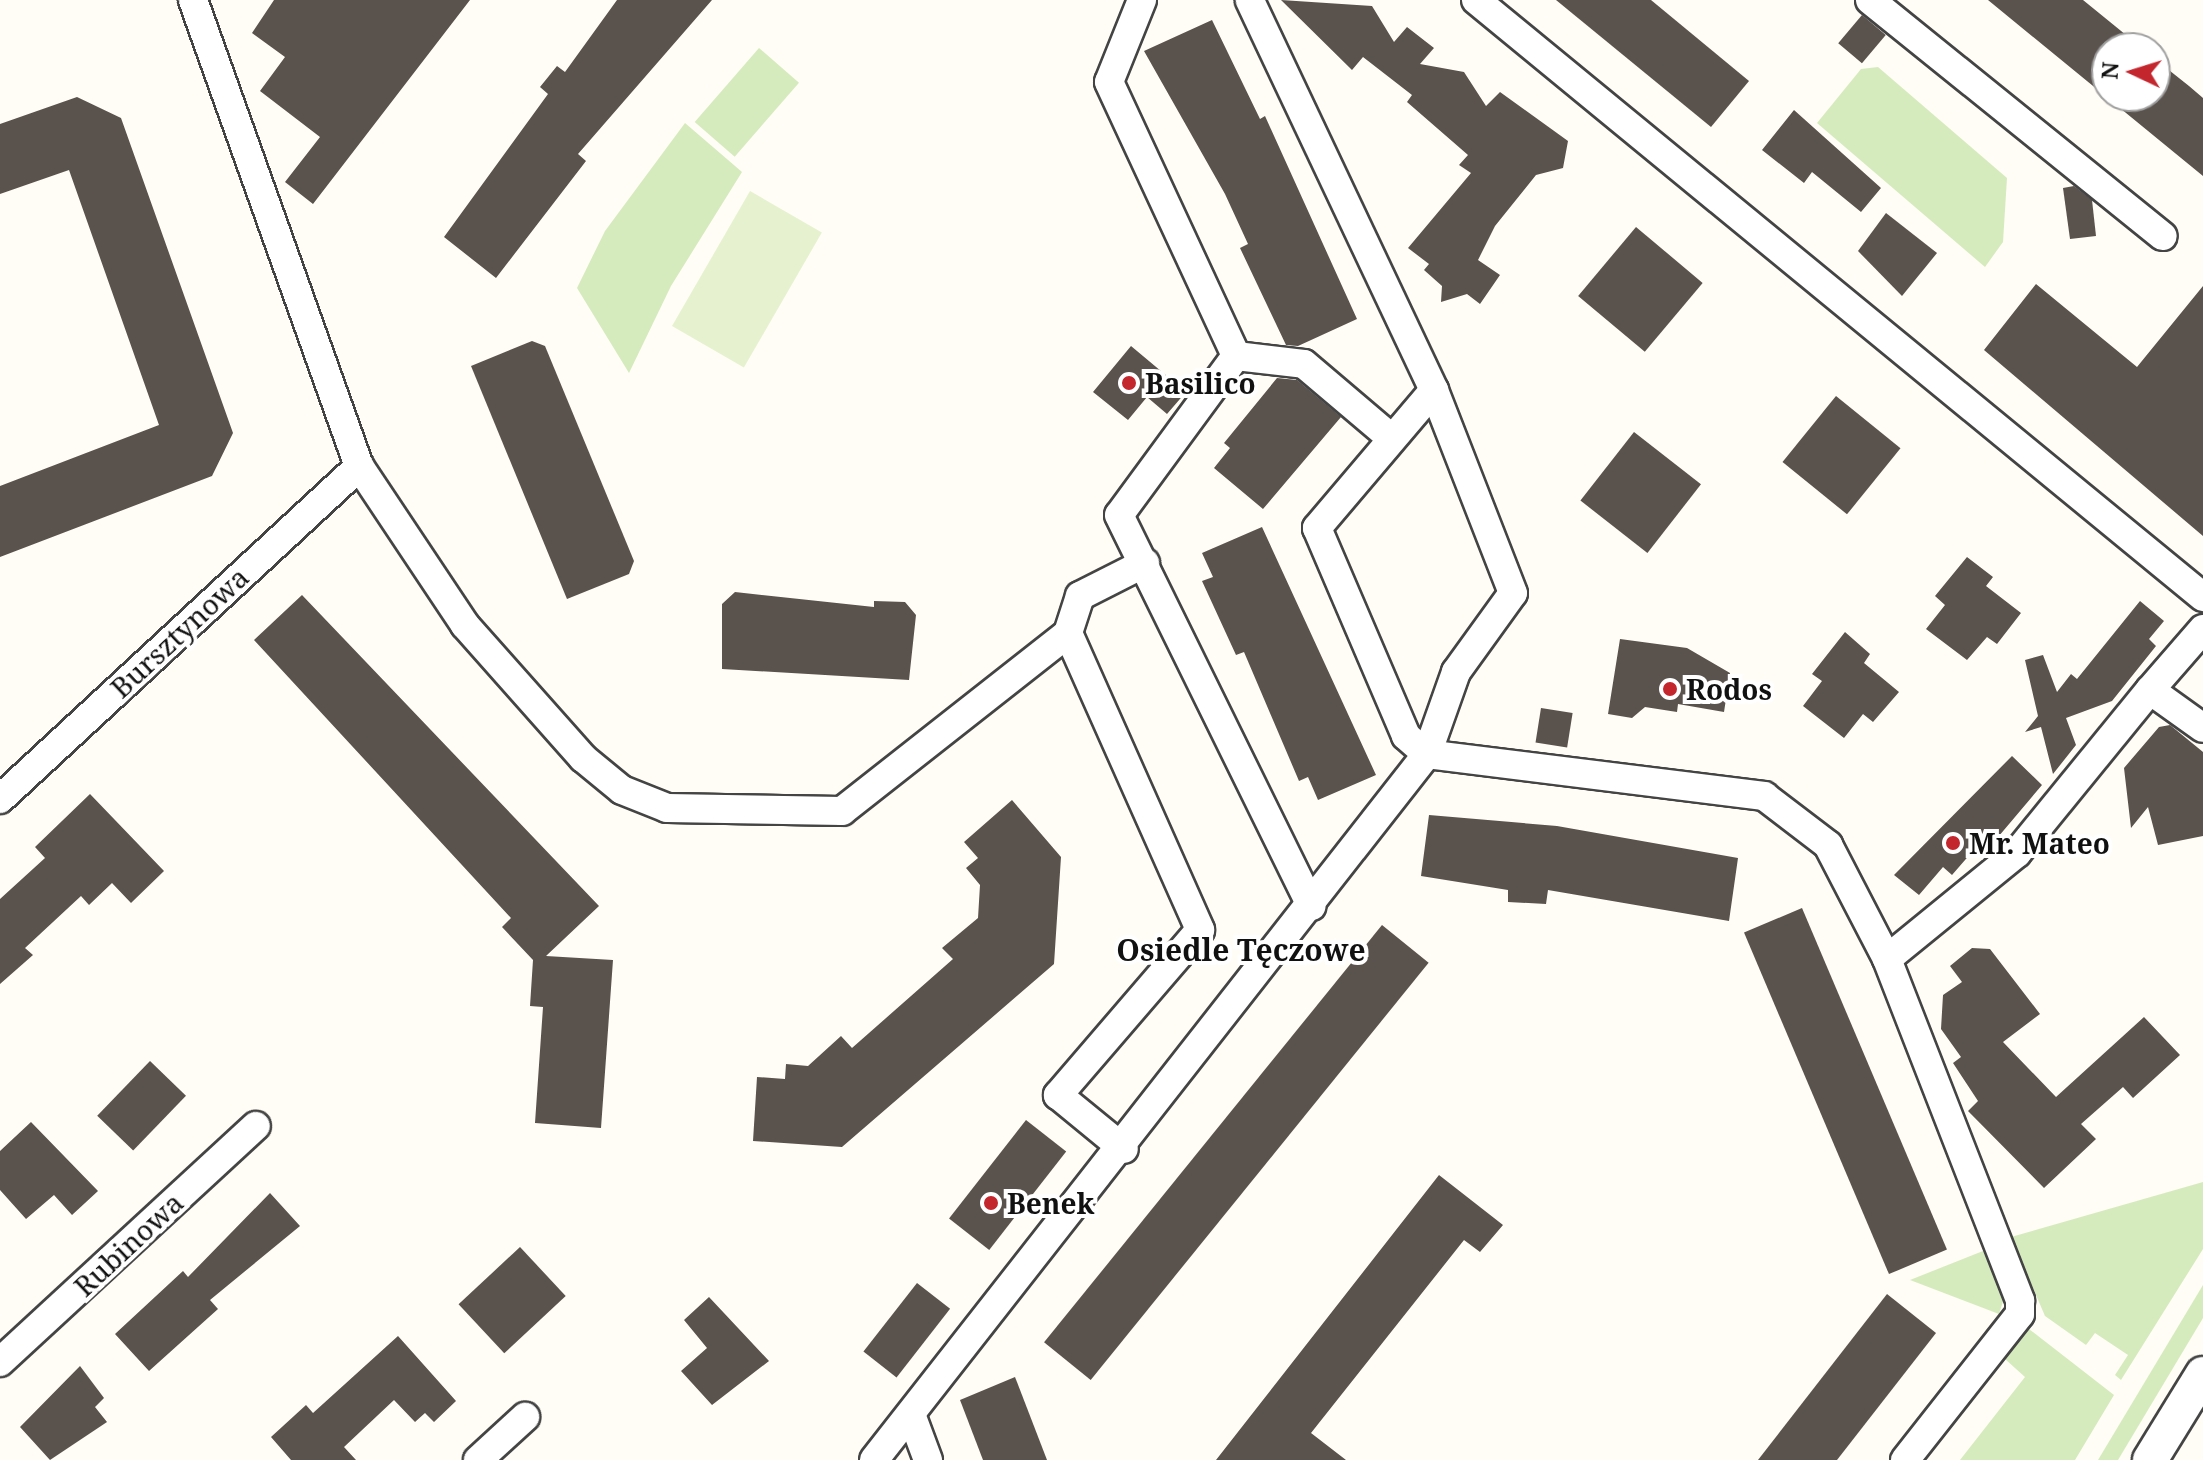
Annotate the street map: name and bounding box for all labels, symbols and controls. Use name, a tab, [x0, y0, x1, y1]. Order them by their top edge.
north arrow	[2091, 32, 2171, 112]
text: N	[2093, 61, 2125, 80]
place label: Basilico	[1145, 366, 1256, 400]
marker: Basilico	[1120, 374, 1138, 392]
street label: Bursztynowa	[103, 560, 255, 704]
place label: Rodos	[1686, 672, 1772, 706]
marker: Rodos	[1661, 680, 1679, 698]
place label: Mr. Mateo	[1969, 826, 2110, 860]
marker: Mr. Mateo	[1944, 834, 1962, 852]
district label: Osiedle Tęczowe	[1116, 932, 1366, 968]
street label: Rubinowa	[67, 1185, 189, 1303]
place label: Benek	[1007, 1186, 1094, 1220]
marker: Benek	[982, 1194, 1000, 1212]

